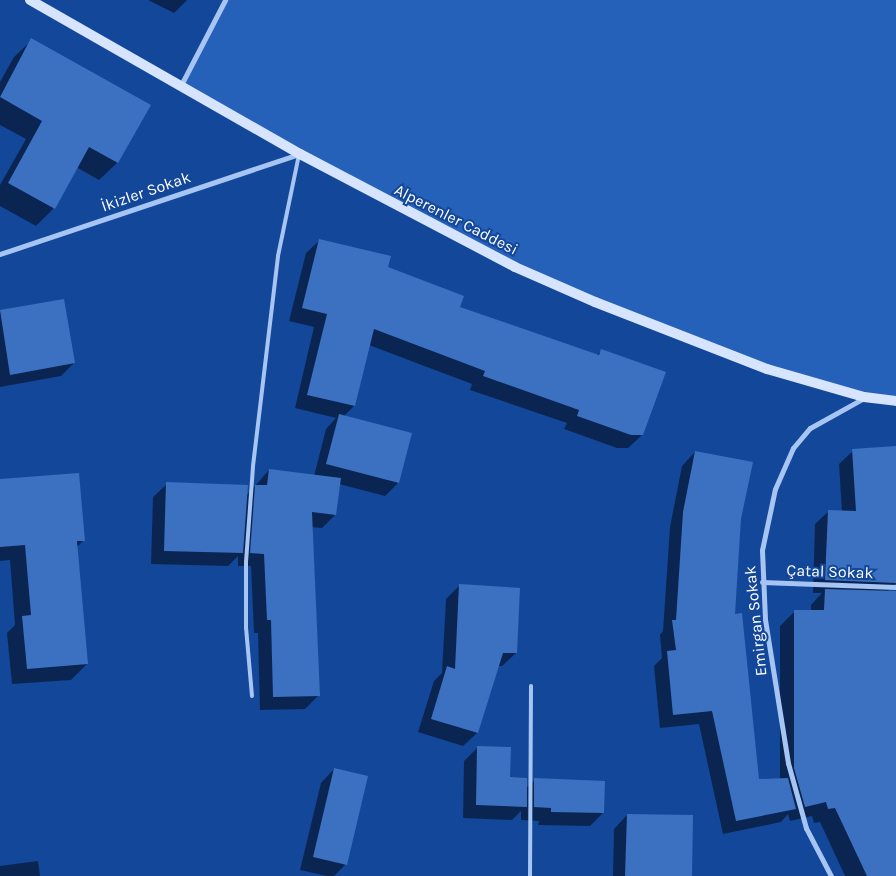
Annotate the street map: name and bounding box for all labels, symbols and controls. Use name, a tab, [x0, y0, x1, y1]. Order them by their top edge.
street label: İkizler Sokak	[99, 168, 193, 216]
street label: Alperenler Caddesi	[391, 181, 521, 259]
street label: Çatal Sokak	[786, 561, 874, 583]
street label: Emirgan Sokak	[741, 565, 771, 677]

